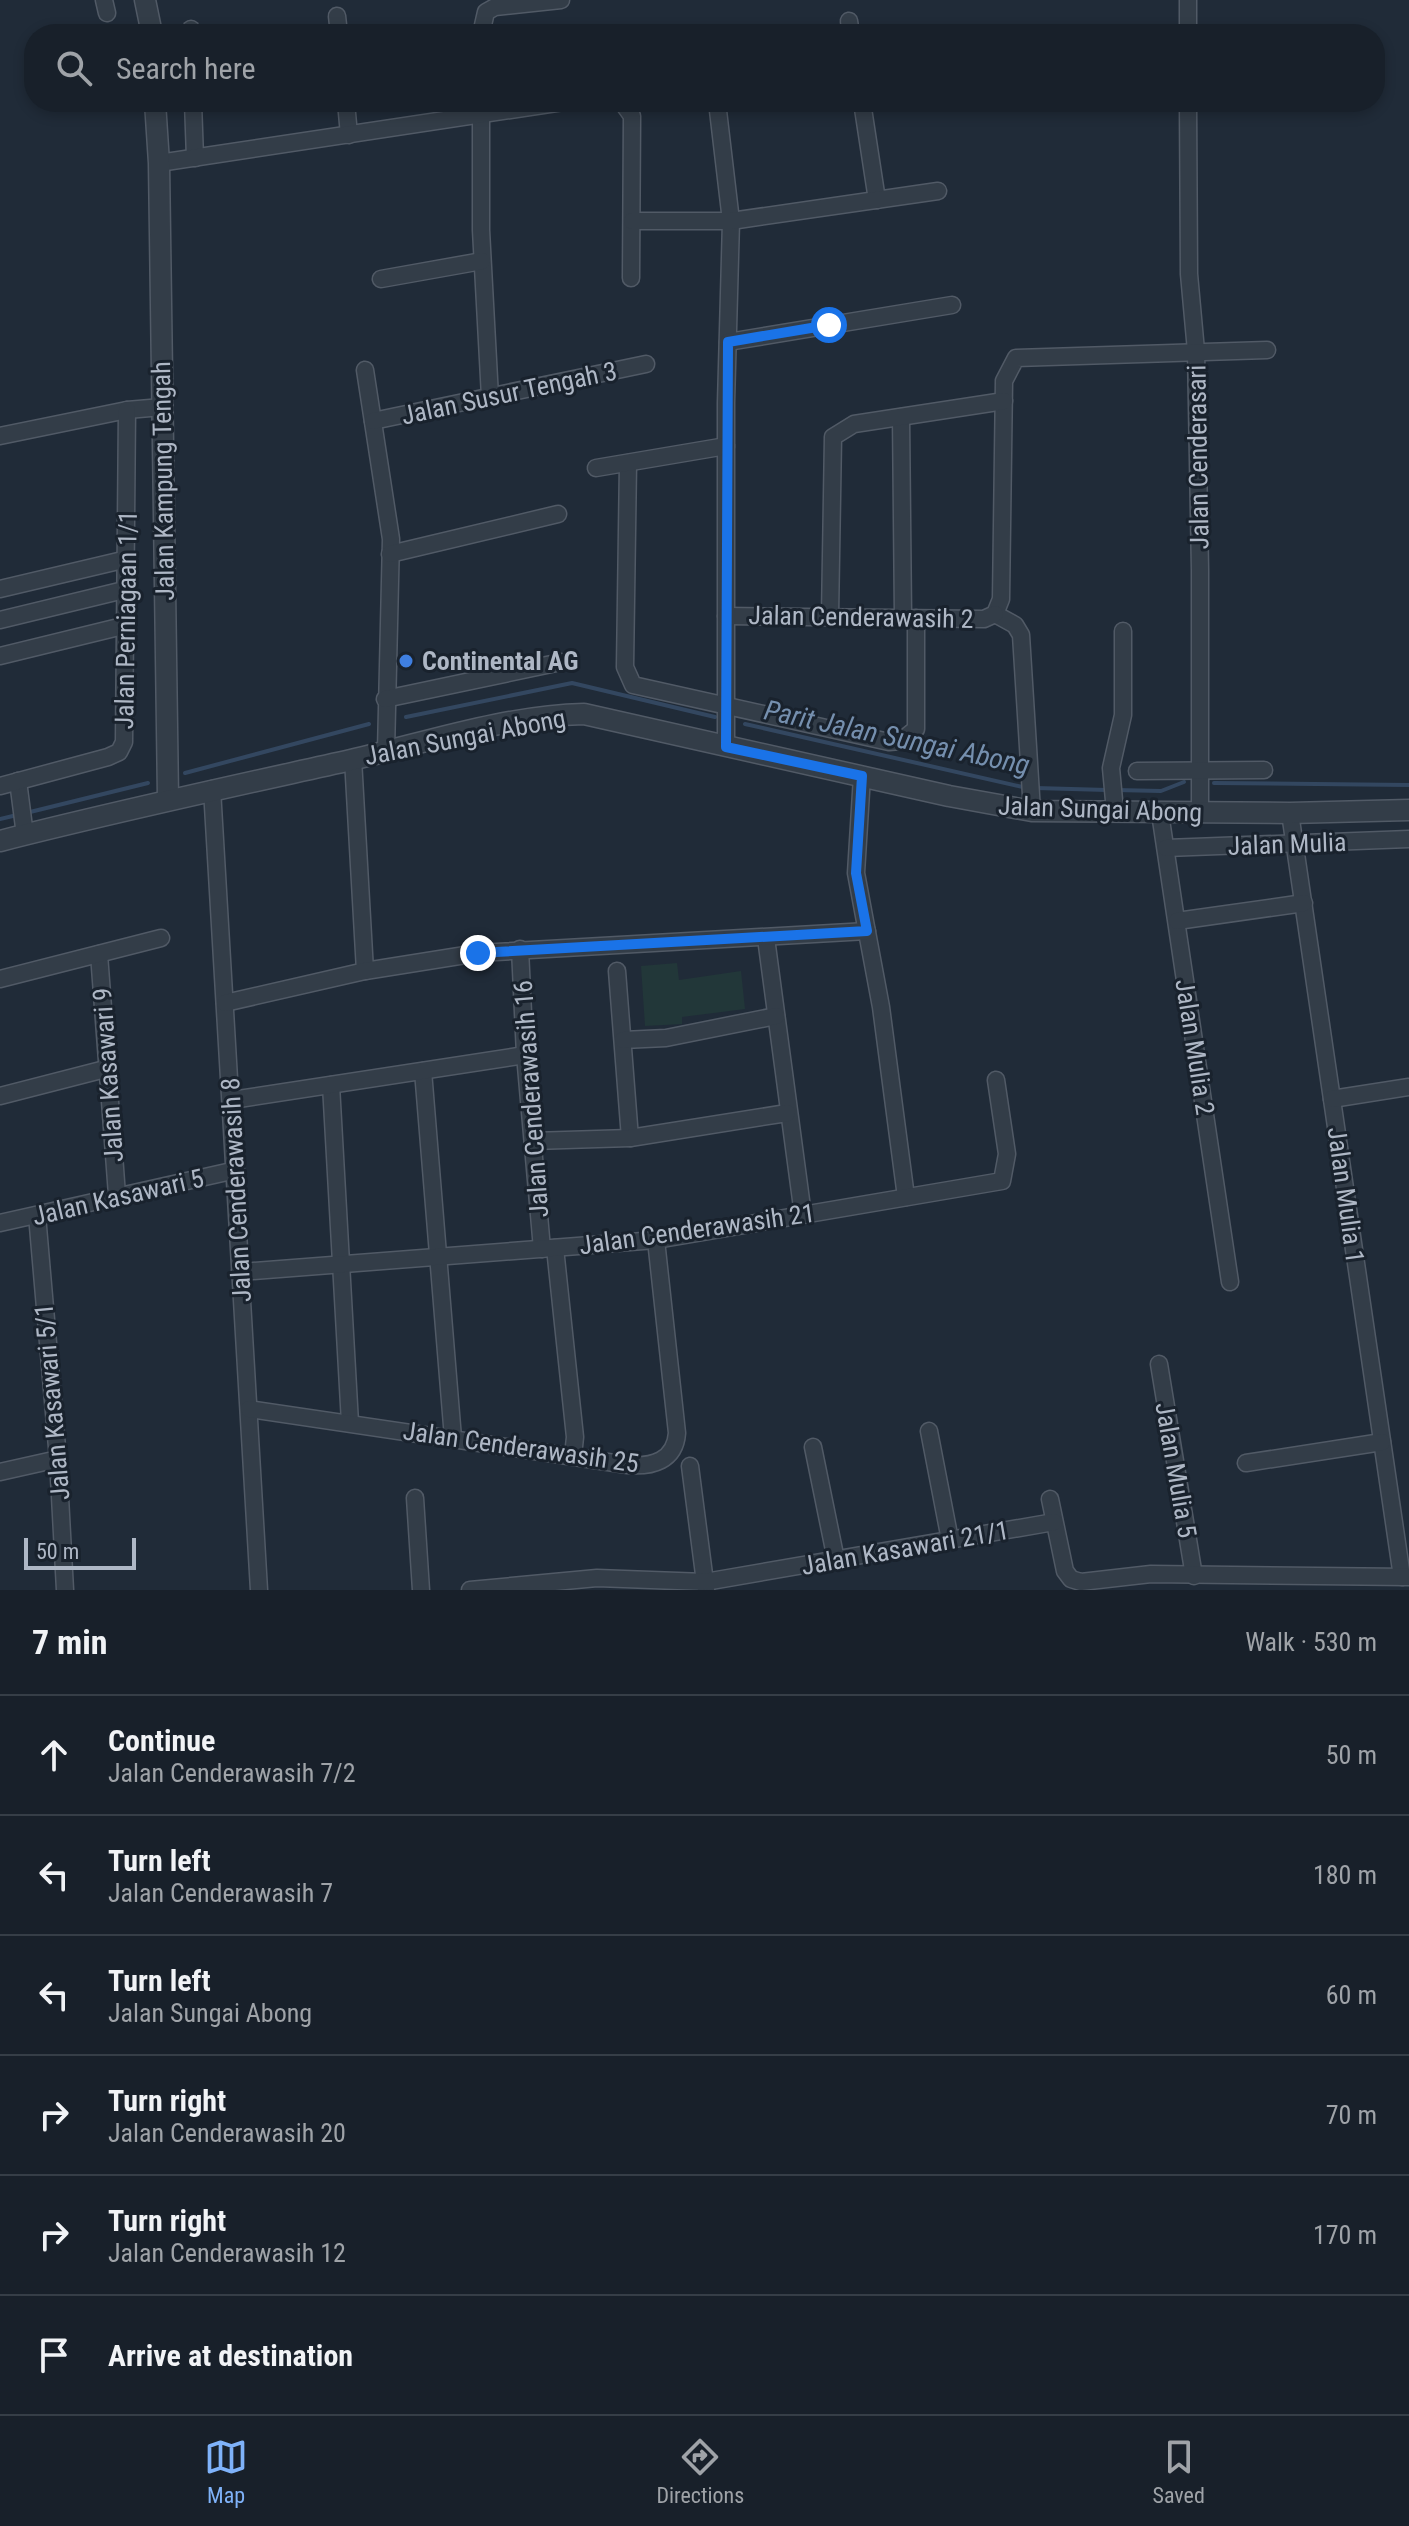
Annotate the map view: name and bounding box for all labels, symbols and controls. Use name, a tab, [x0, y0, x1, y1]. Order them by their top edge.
search box	[24, 24, 1385, 112]
icon: search	[52, 46, 96, 90]
text: Search here	[116, 51, 256, 86]
route start	[811, 307, 847, 343]
street label: Jalan Susur Tengah 3	[398, 356, 620, 430]
street label: Jalan Kampung Tengah	[146, 361, 180, 601]
street label: Jalan Cenderasari	[1181, 364, 1215, 550]
street label: Jalan Perniagaan 1/1	[109, 510, 143, 730]
street label: Jalan Cenderawasih 2	[748, 600, 974, 634]
place label: Continental AG	[422, 646, 578, 676]
marker: Continental AG	[397, 652, 415, 670]
water label: Parit Jalan Sungai Abong	[761, 693, 1033, 782]
street label: Jalan Sungai Abong	[362, 703, 568, 771]
street label: Jalan Sungai Abong	[997, 790, 1203, 828]
street label: Jalan Mulia	[1227, 827, 1347, 861]
route end	[460, 935, 496, 971]
street label: Jalan Mulia 2	[1169, 977, 1221, 1117]
street label: Jalan Cenderawasih 16	[508, 979, 554, 1219]
street label: Jalan Kasawari 9	[87, 987, 129, 1163]
street label: Jalan Cenderawasih 8	[215, 1077, 257, 1303]
street label: Jalan Mulia 1	[1322, 1125, 1370, 1265]
street label: Jalan Kasawari 5	[29, 1163, 207, 1231]
street label: Jalan Cenderawasih 21	[577, 1198, 817, 1260]
street label: Jalan Kasawari 5/1	[28, 1302, 76, 1502]
street label: Jalan Mulia 5	[1149, 1400, 1203, 1540]
street label: Jalan Cenderawasih 25	[401, 1416, 641, 1478]
street label: Jalan Kasawari 21/1	[799, 1515, 1011, 1581]
scale bar	[24, 1534, 136, 1570]
text: 50 m	[36, 1539, 79, 1564]
text: 7 min	[32, 1622, 108, 1662]
text: Walk · 530 m	[1245, 1627, 1377, 1657]
text: Continue	[108, 1723, 215, 1758]
icon: ahead	[32, 1733, 76, 1777]
text: 50 m	[1326, 1740, 1377, 1770]
text: Jalan Cenderawasih 7/2	[108, 1758, 356, 1788]
text: Turn left	[108, 1843, 211, 1878]
icon: left	[32, 1853, 76, 1897]
text: 180 m	[1313, 1860, 1377, 1890]
text: Jalan Cenderawasih 7	[108, 1878, 333, 1908]
text: Turn left	[108, 1963, 211, 1998]
icon: left	[32, 1973, 76, 2017]
text: 60 m	[1326, 1980, 1377, 2010]
text: Jalan Sungai Abong	[108, 1998, 312, 2028]
text: Turn right	[108, 2083, 226, 2118]
icon: right	[32, 2093, 76, 2137]
text: 70 m	[1326, 2100, 1377, 2130]
text: Jalan Cenderawasih 20	[108, 2118, 346, 2148]
text: Turn right	[108, 2203, 226, 2238]
icon: right	[32, 2213, 76, 2257]
text: 170 m	[1313, 2220, 1377, 2250]
text: Jalan Cenderawasih 12	[108, 2238, 346, 2268]
icon: arrive	[32, 2333, 76, 2377]
text: Arrive at destination	[108, 2338, 353, 2373]
tab: Map	[204, 2435, 248, 2508]
tab: Directions	[656, 2435, 744, 2508]
tab: Saved	[1153, 2435, 1205, 2508]

